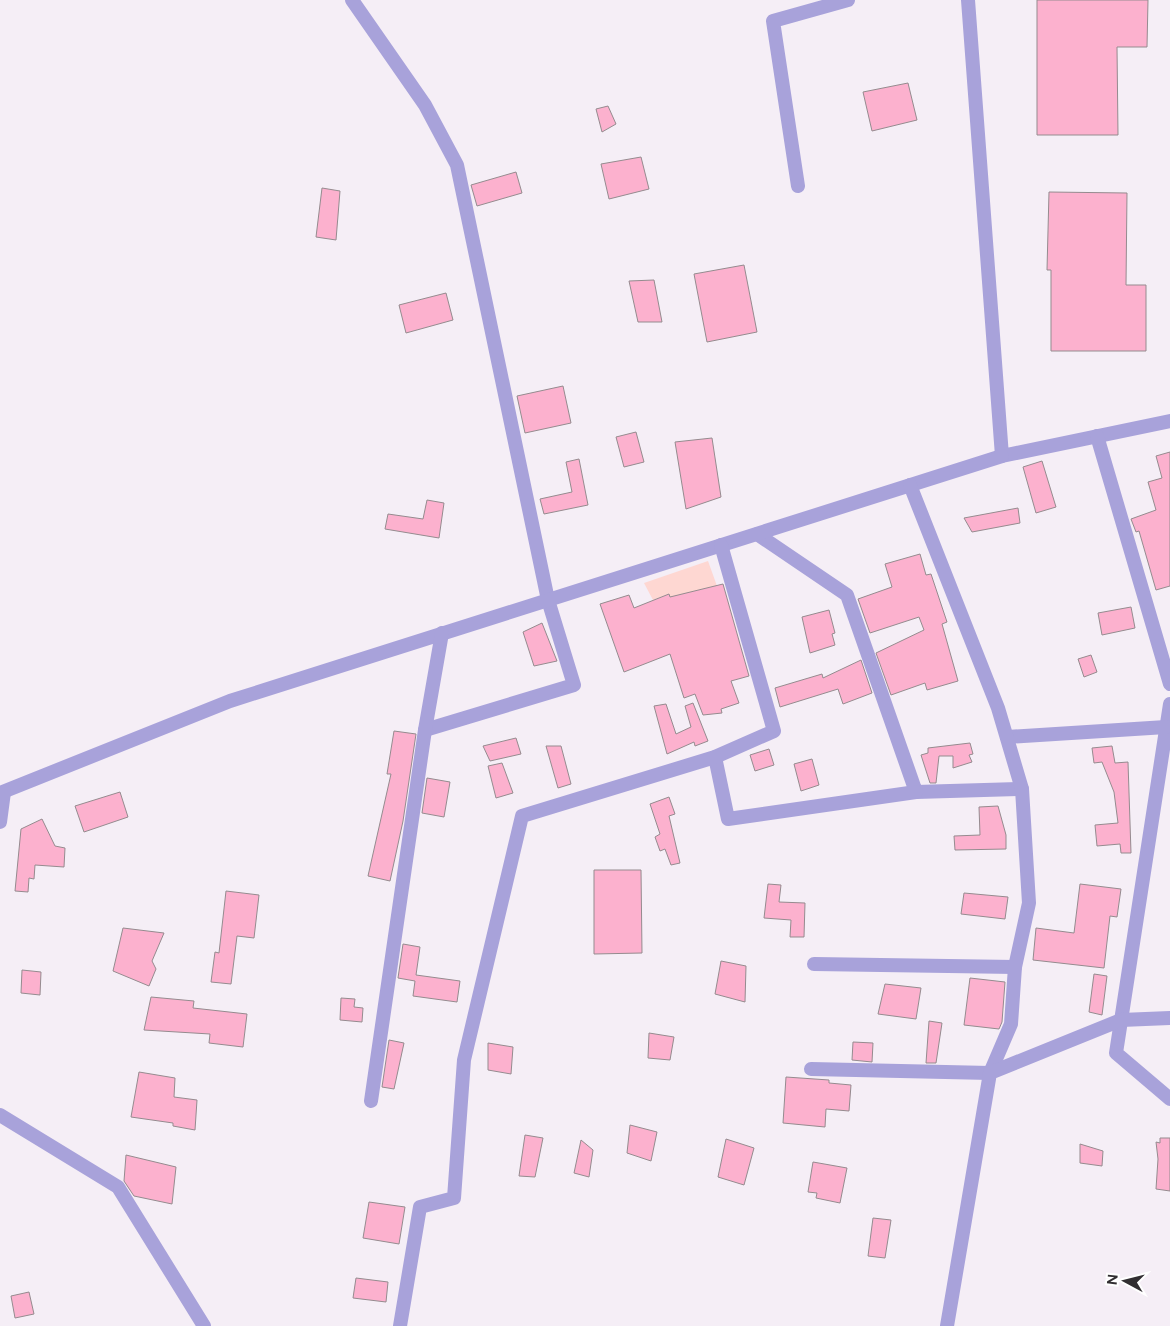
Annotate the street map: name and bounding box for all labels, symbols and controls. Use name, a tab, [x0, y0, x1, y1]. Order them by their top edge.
north arrow	[1100, 1256, 1150, 1306]
text: N	[1103, 1273, 1122, 1286]

